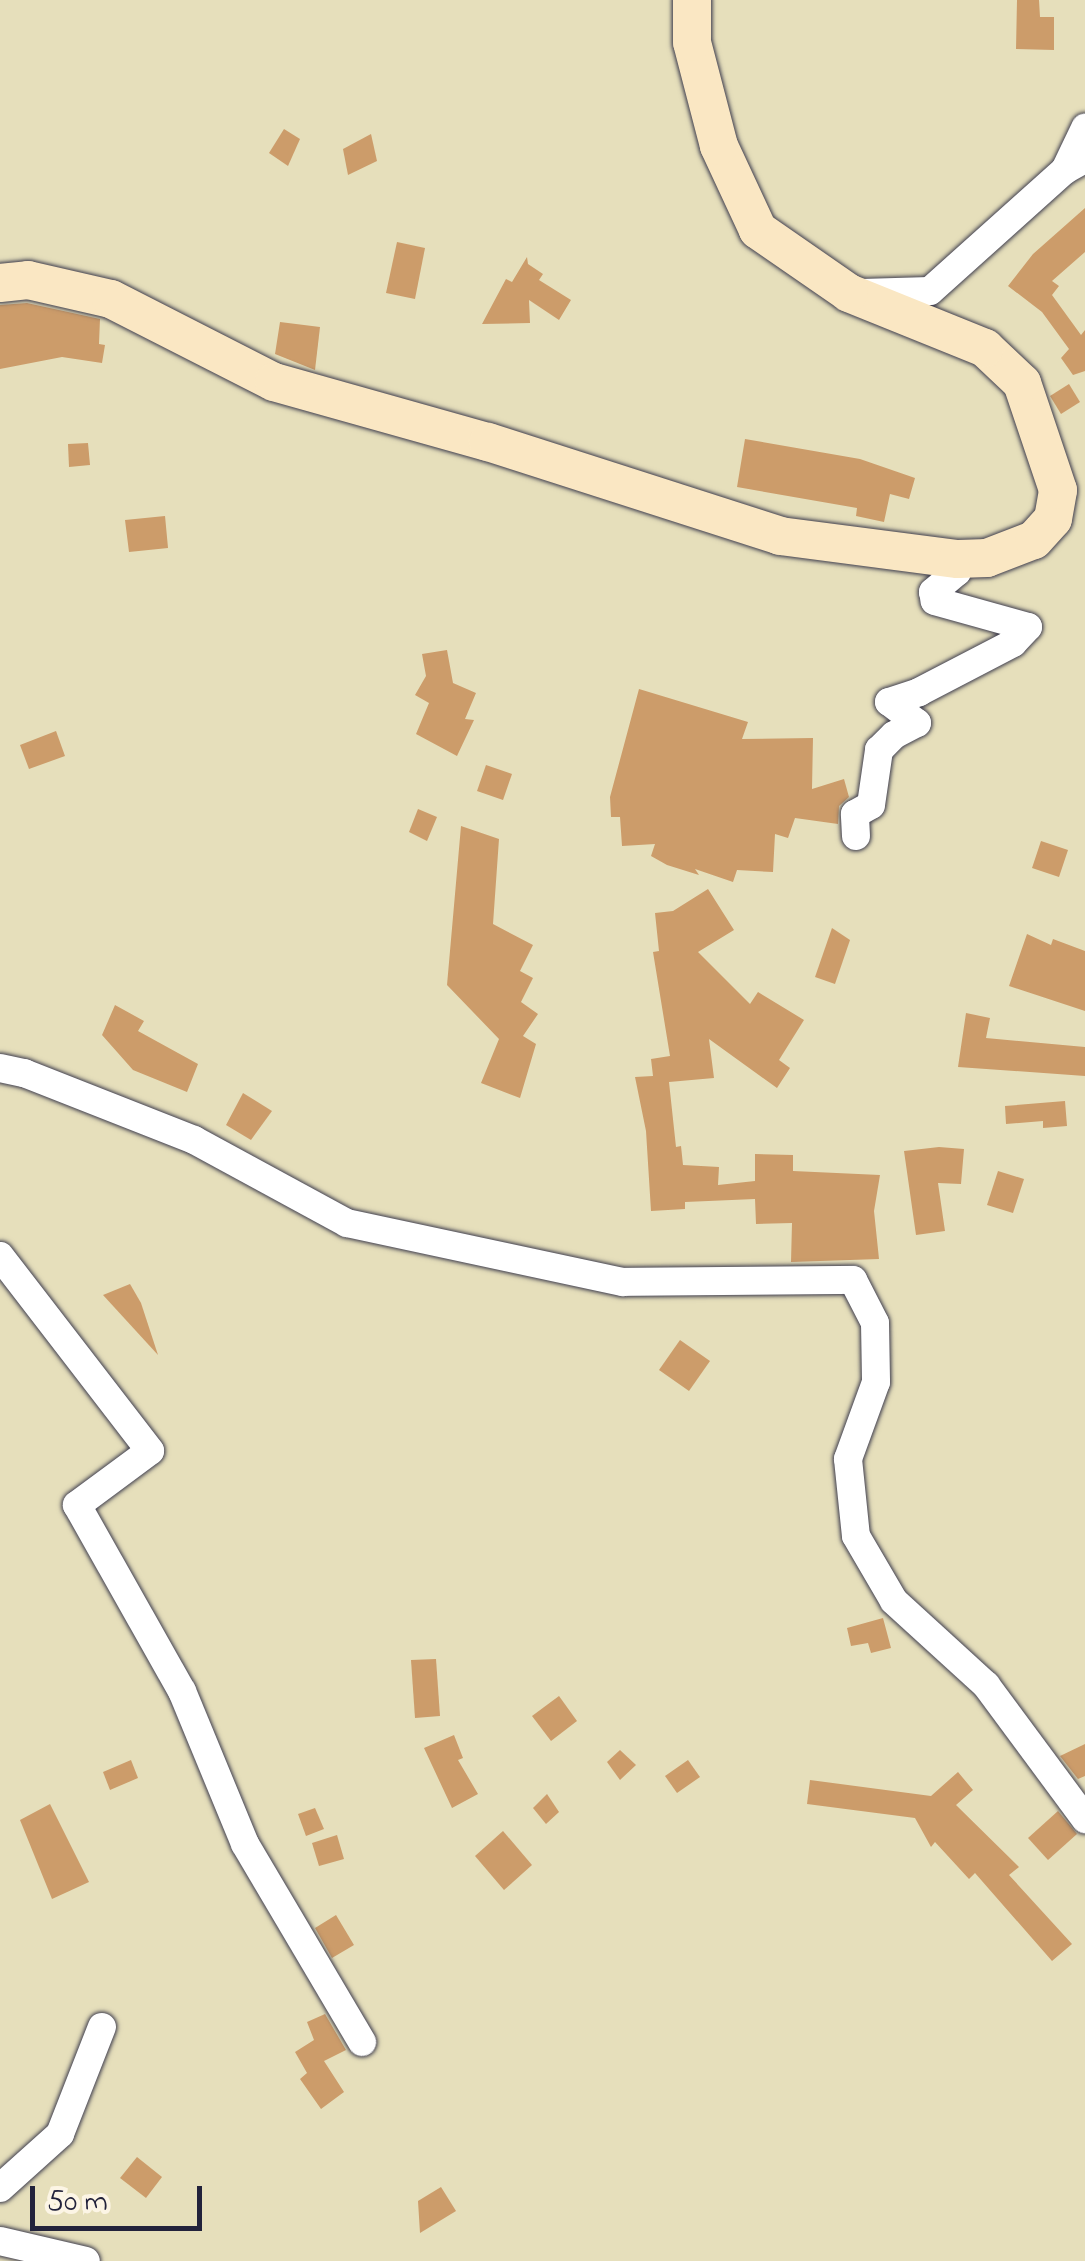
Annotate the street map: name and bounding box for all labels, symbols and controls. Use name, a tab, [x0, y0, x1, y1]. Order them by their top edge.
scale bar	[35, 2166, 208, 2228]
text: 50 m	[47, 2181, 108, 2225]

